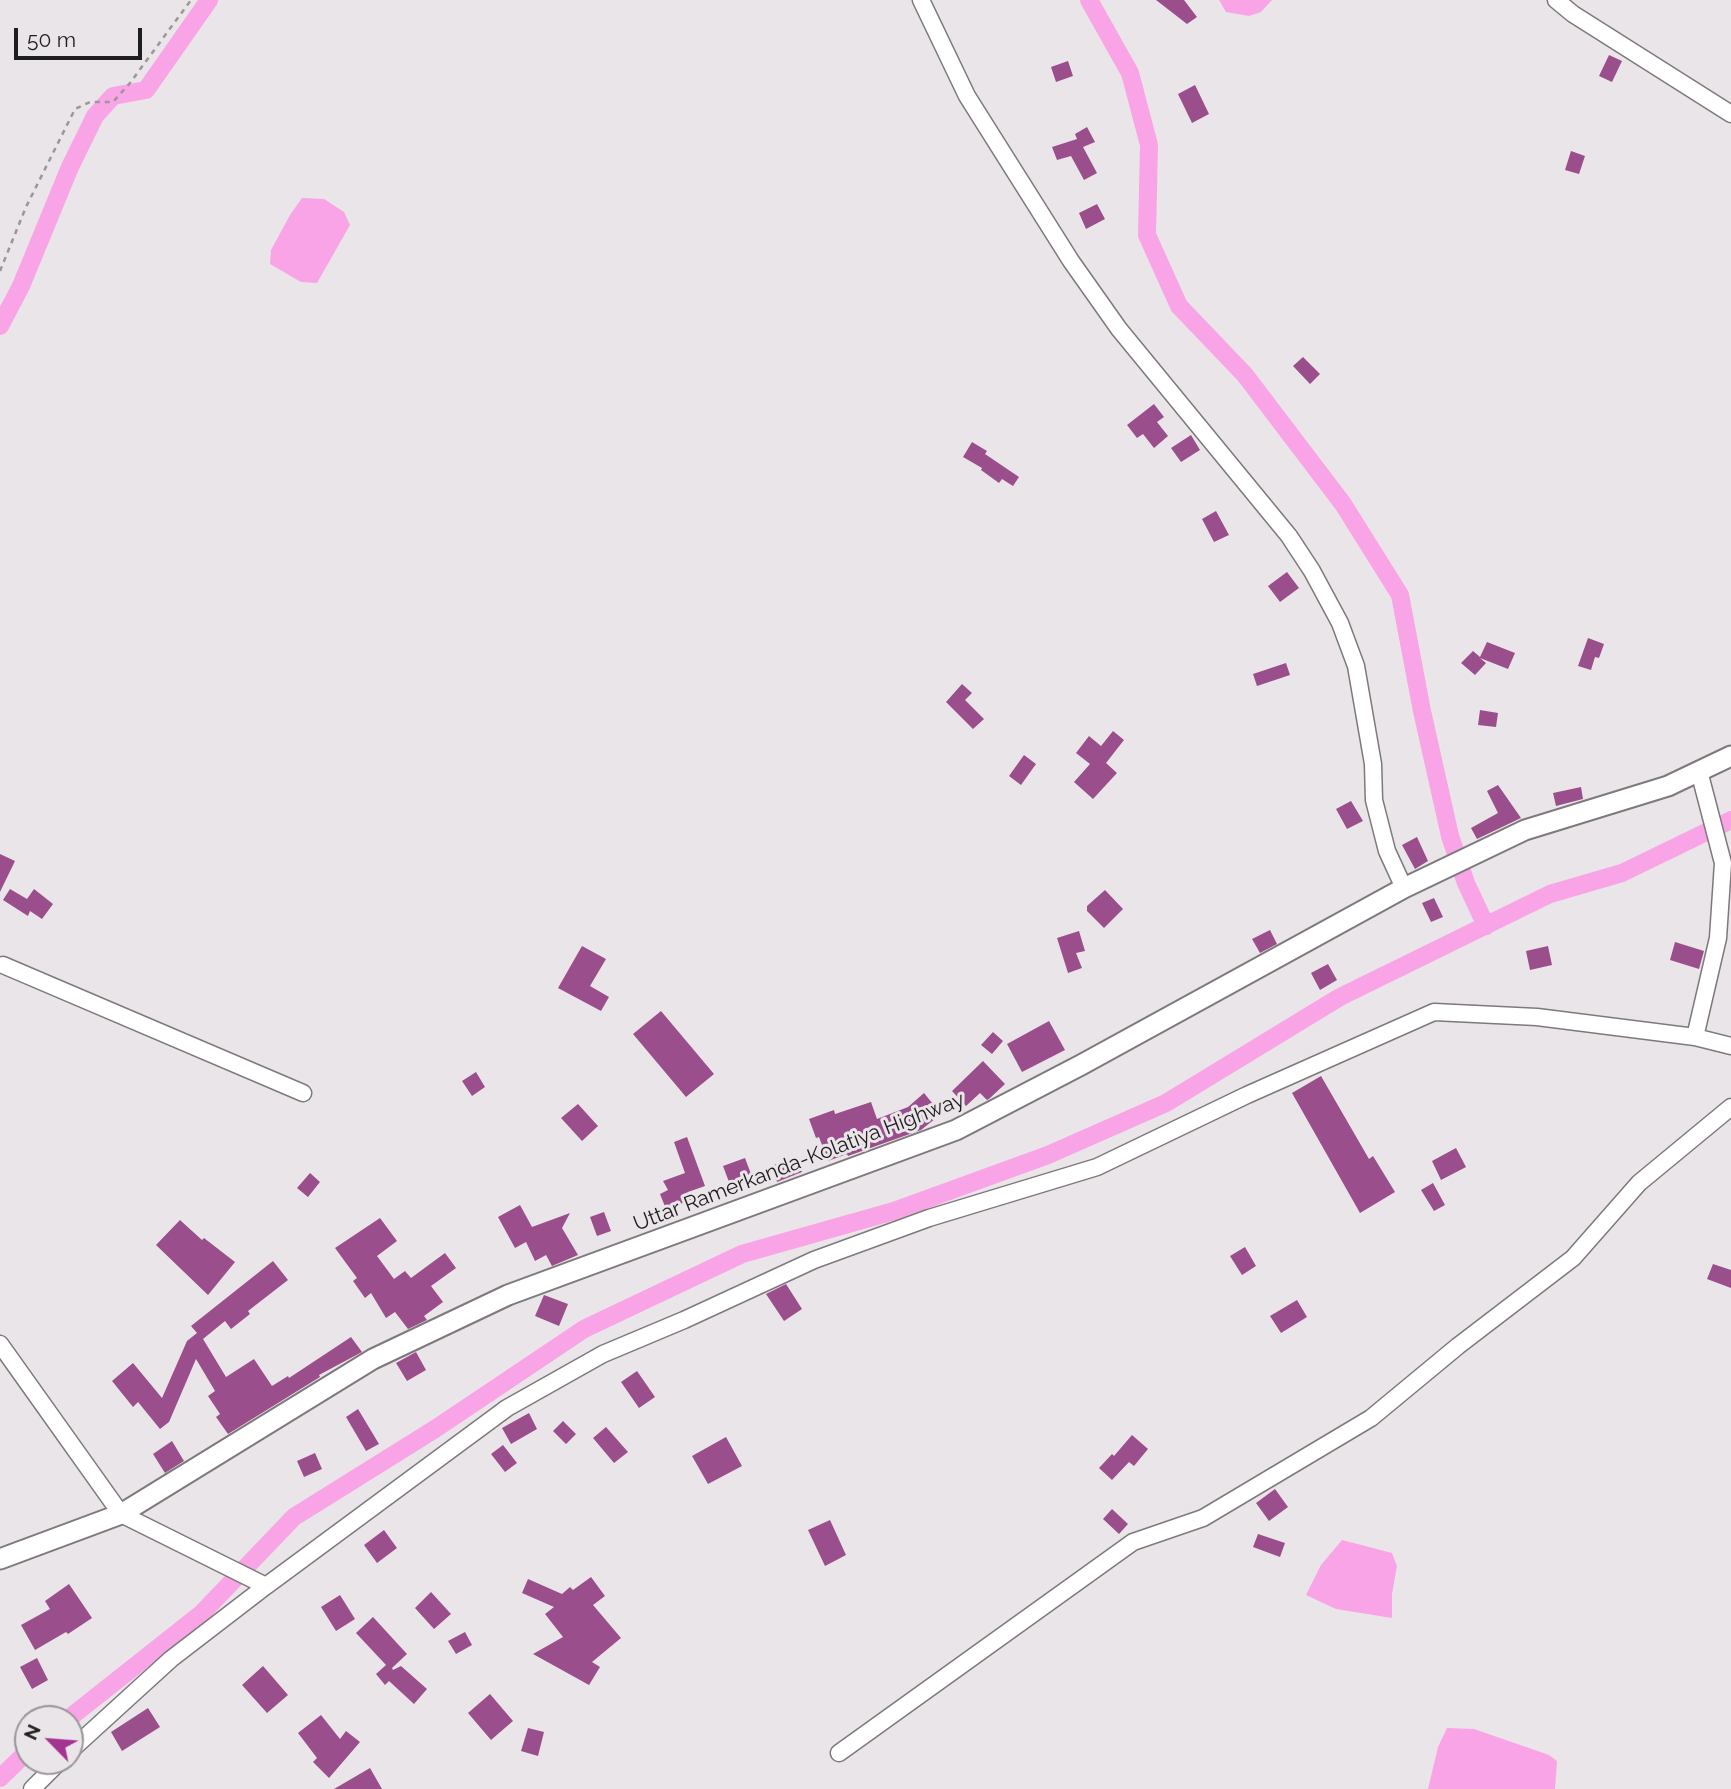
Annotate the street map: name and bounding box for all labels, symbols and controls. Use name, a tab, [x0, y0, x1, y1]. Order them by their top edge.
scale bar	[18, 14, 145, 58]
text: 50 m	[27, 27, 76, 52]
street label: Uttar Ramerkanda-Kolatiya Highway	[630, 1087, 968, 1237]
north arrow	[14, 1705, 84, 1775]
text: N	[19, 1721, 45, 1743]

